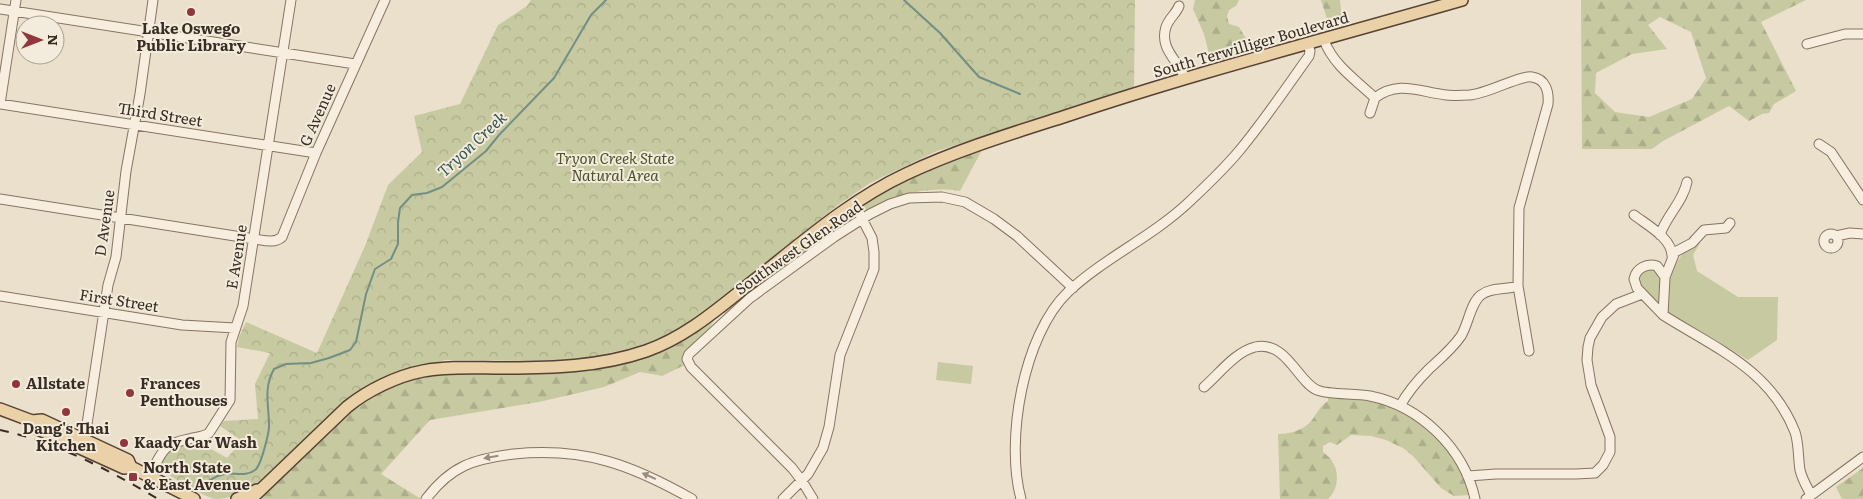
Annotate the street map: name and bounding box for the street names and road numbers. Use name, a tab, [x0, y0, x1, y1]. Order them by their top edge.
street label: South Terwilliger Boulevard	[1150, 5, 1351, 83]
street label: G Avenue	[293, 79, 341, 150]
street label: Third Street	[116, 95, 204, 132]
street label: D Avenue	[87, 188, 120, 258]
street label: Southwest Glen Road	[730, 194, 867, 300]
street label: E Avenue	[219, 223, 252, 291]
street label: First Street	[78, 282, 160, 317]

